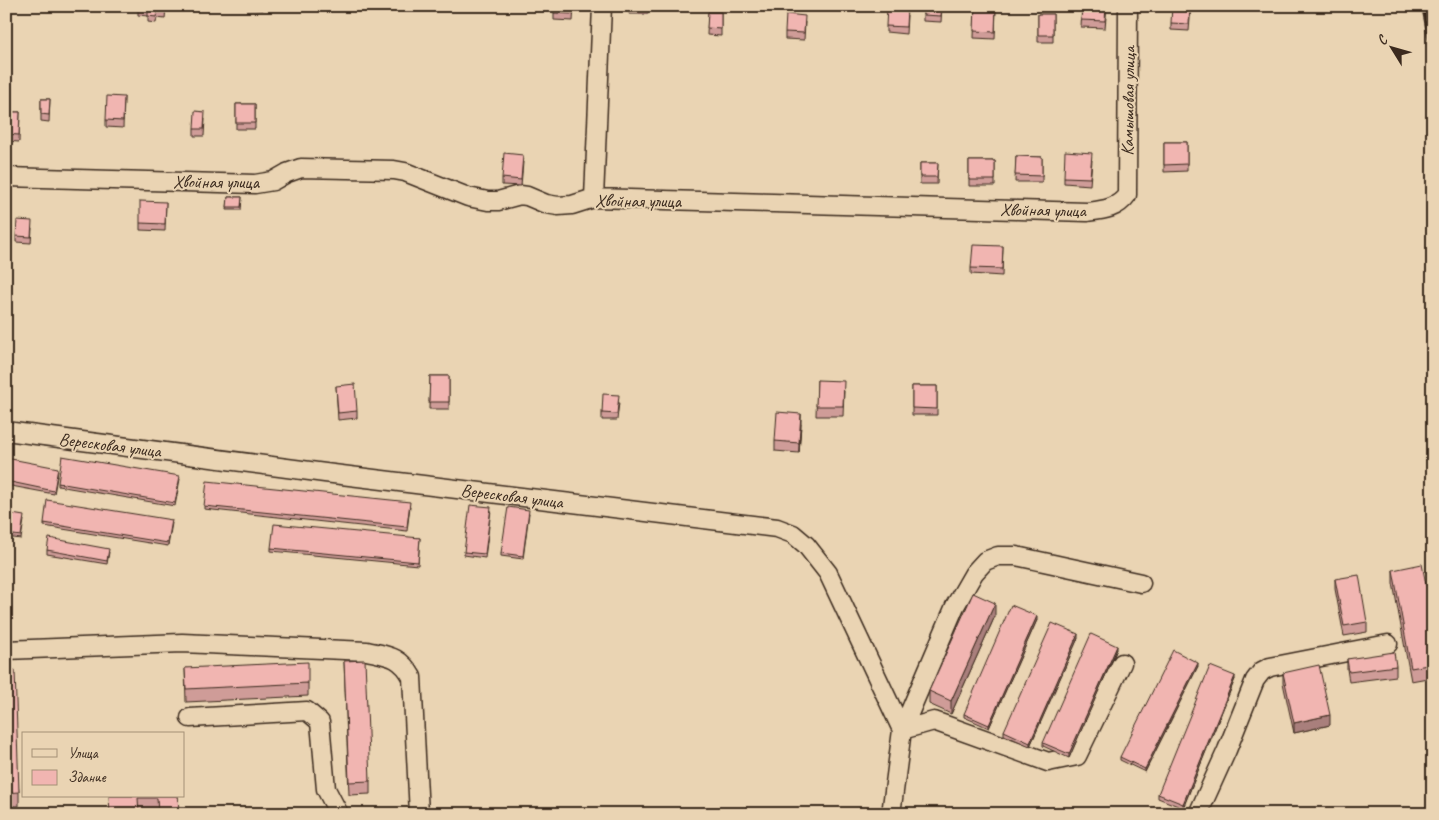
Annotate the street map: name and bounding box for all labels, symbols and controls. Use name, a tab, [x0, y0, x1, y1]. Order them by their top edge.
north arrow	[1366, 22, 1416, 72]
text: С	[1373, 31, 1392, 48]
street label: Камышовая улица	[1116, 44, 1140, 156]
street label: Хвойная улица	[173, 171, 261, 193]
street label: Хвойная улица	[595, 190, 683, 212]
street label: Хвойная улица	[1000, 198, 1088, 222]
street label: Вересковая улица	[58, 428, 164, 462]
street label: Вересковая улица	[460, 479, 566, 513]
legend	[22, 732, 185, 798]
text: Улица	[68, 744, 99, 763]
text: Здание	[68, 768, 107, 787]

